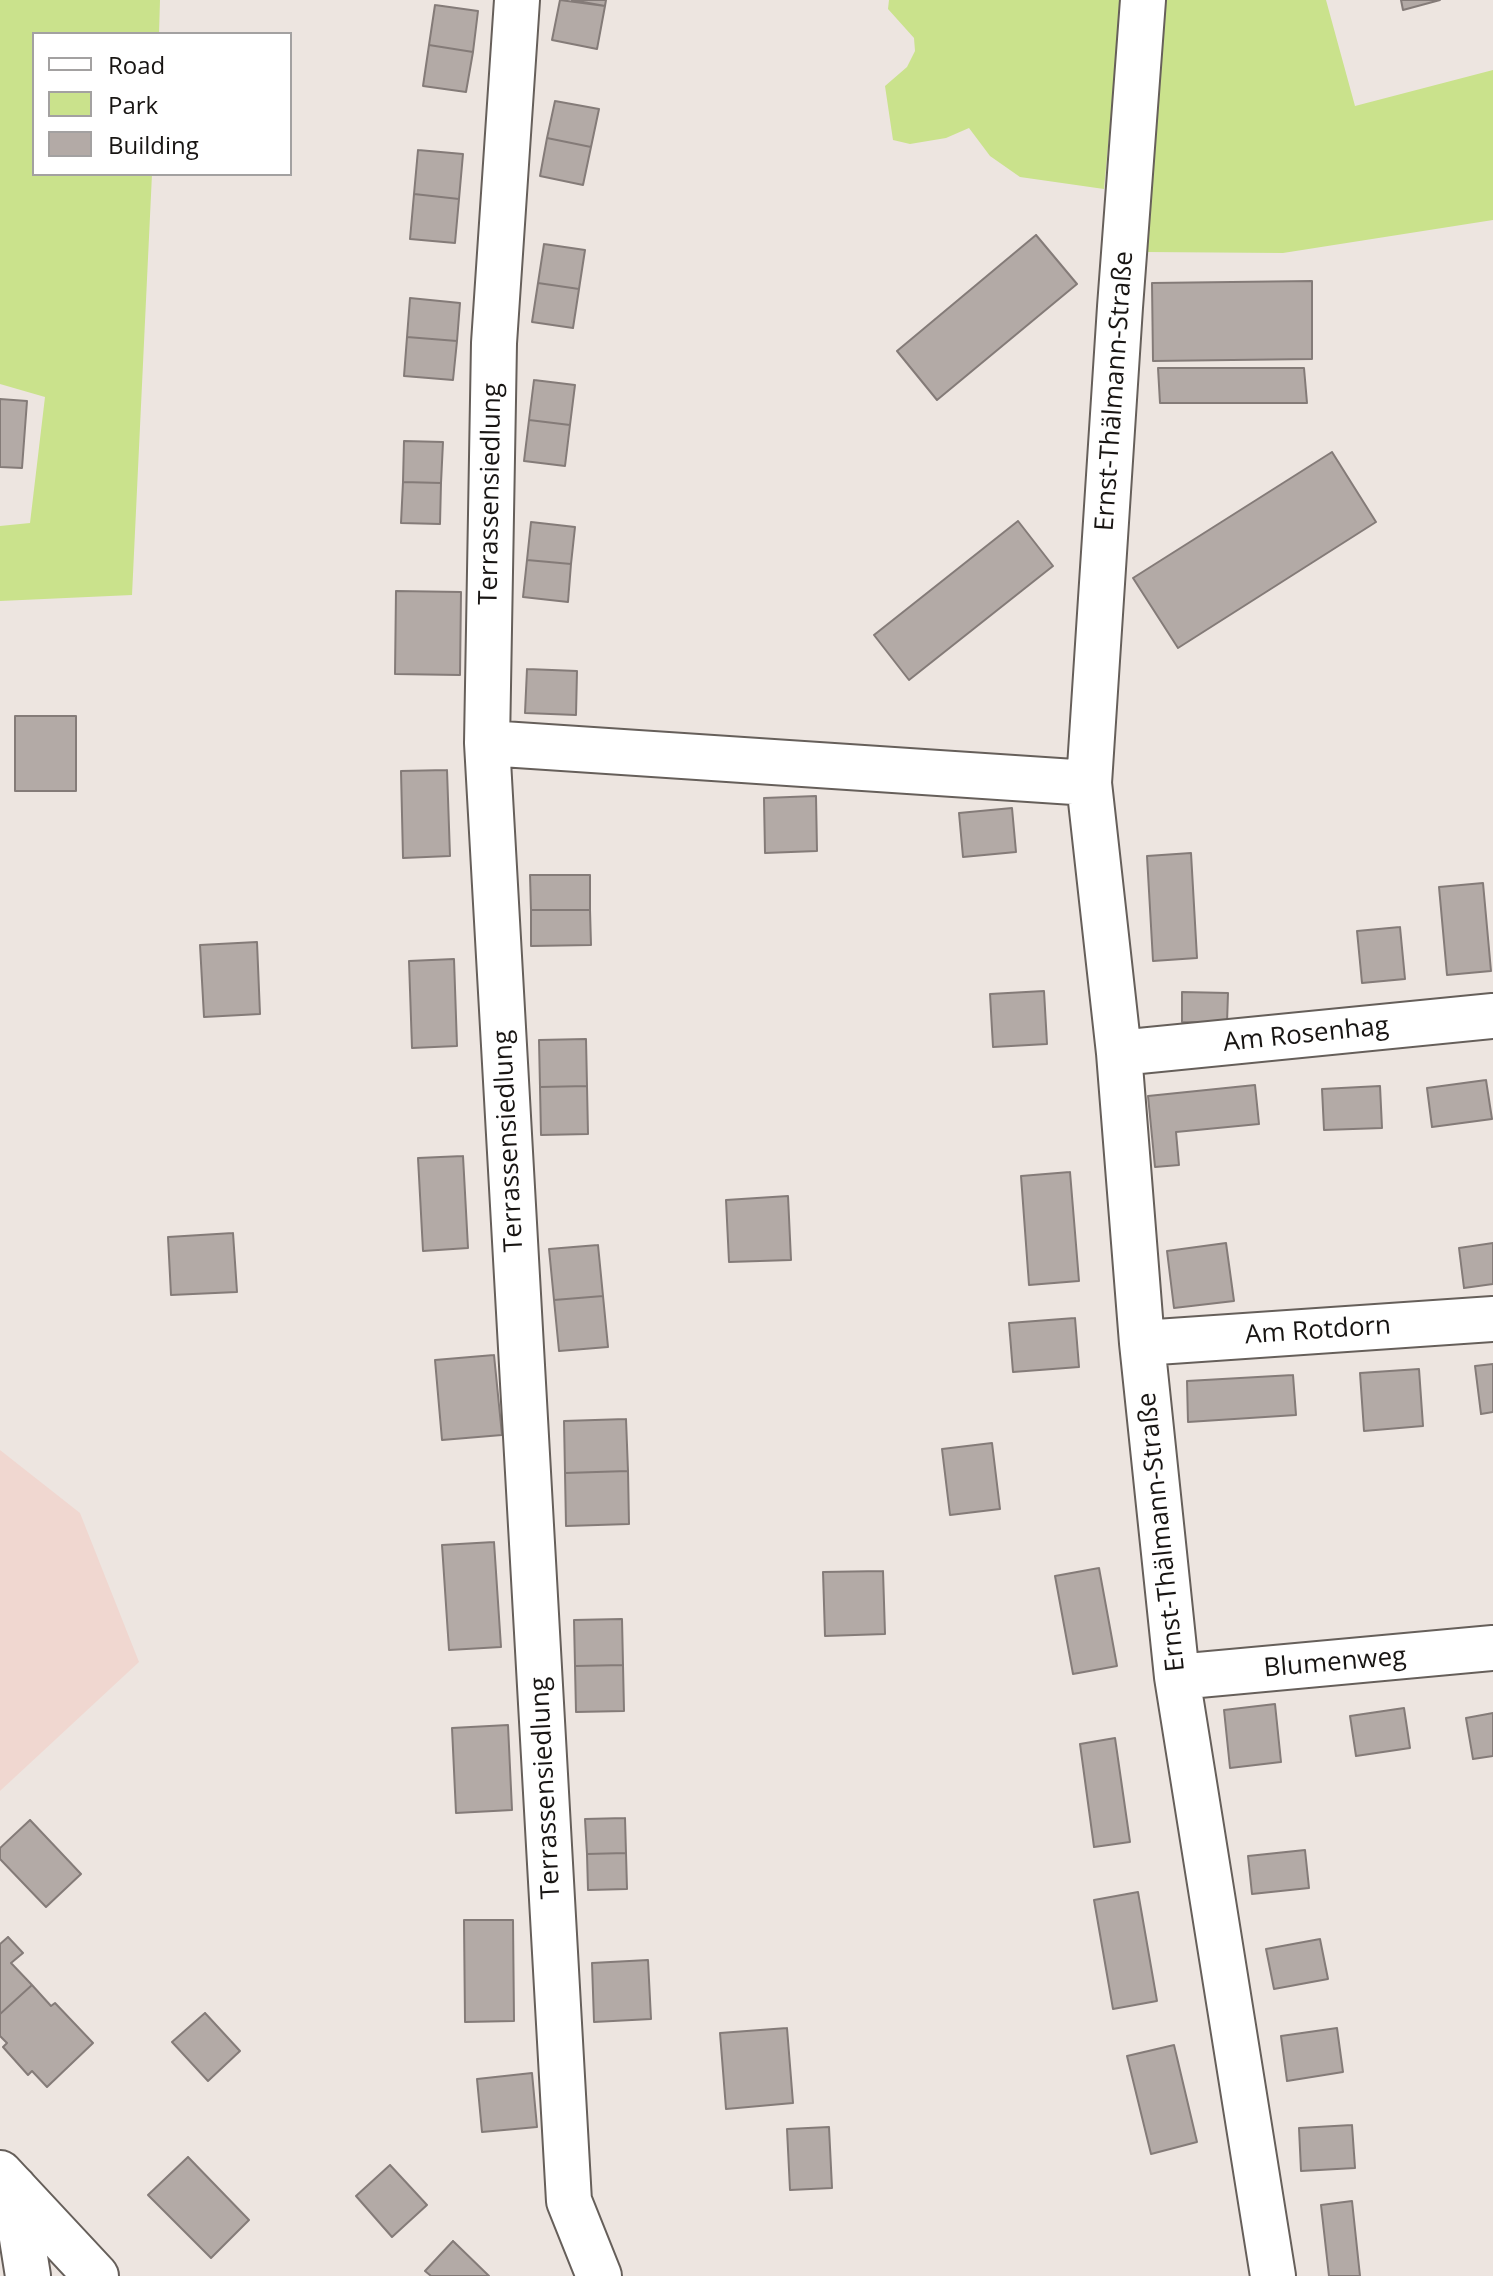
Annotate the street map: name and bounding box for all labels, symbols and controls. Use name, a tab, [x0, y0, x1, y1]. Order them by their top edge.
legend	[32, 32, 292, 176]
text: Road	[108, 48, 165, 81]
text: Park	[108, 88, 158, 121]
text: Building	[108, 128, 199, 161]
street label: Ernst-Thälmann-Straße	[1090, 250, 1140, 532]
street label: Terrassensiedlung	[473, 383, 509, 605]
street label: Am Rosenhag	[1222, 1011, 1390, 1059]
street label: Terrassensiedlung	[488, 1029, 530, 1253]
street label: Am Rotdorn	[1244, 1310, 1392, 1352]
street label: Ernst-Thälmann-Straße	[1132, 1391, 1192, 1673]
street label: Blumenweg	[1263, 1641, 1407, 1685]
street label: Terrassensiedlung	[525, 1676, 567, 1900]

